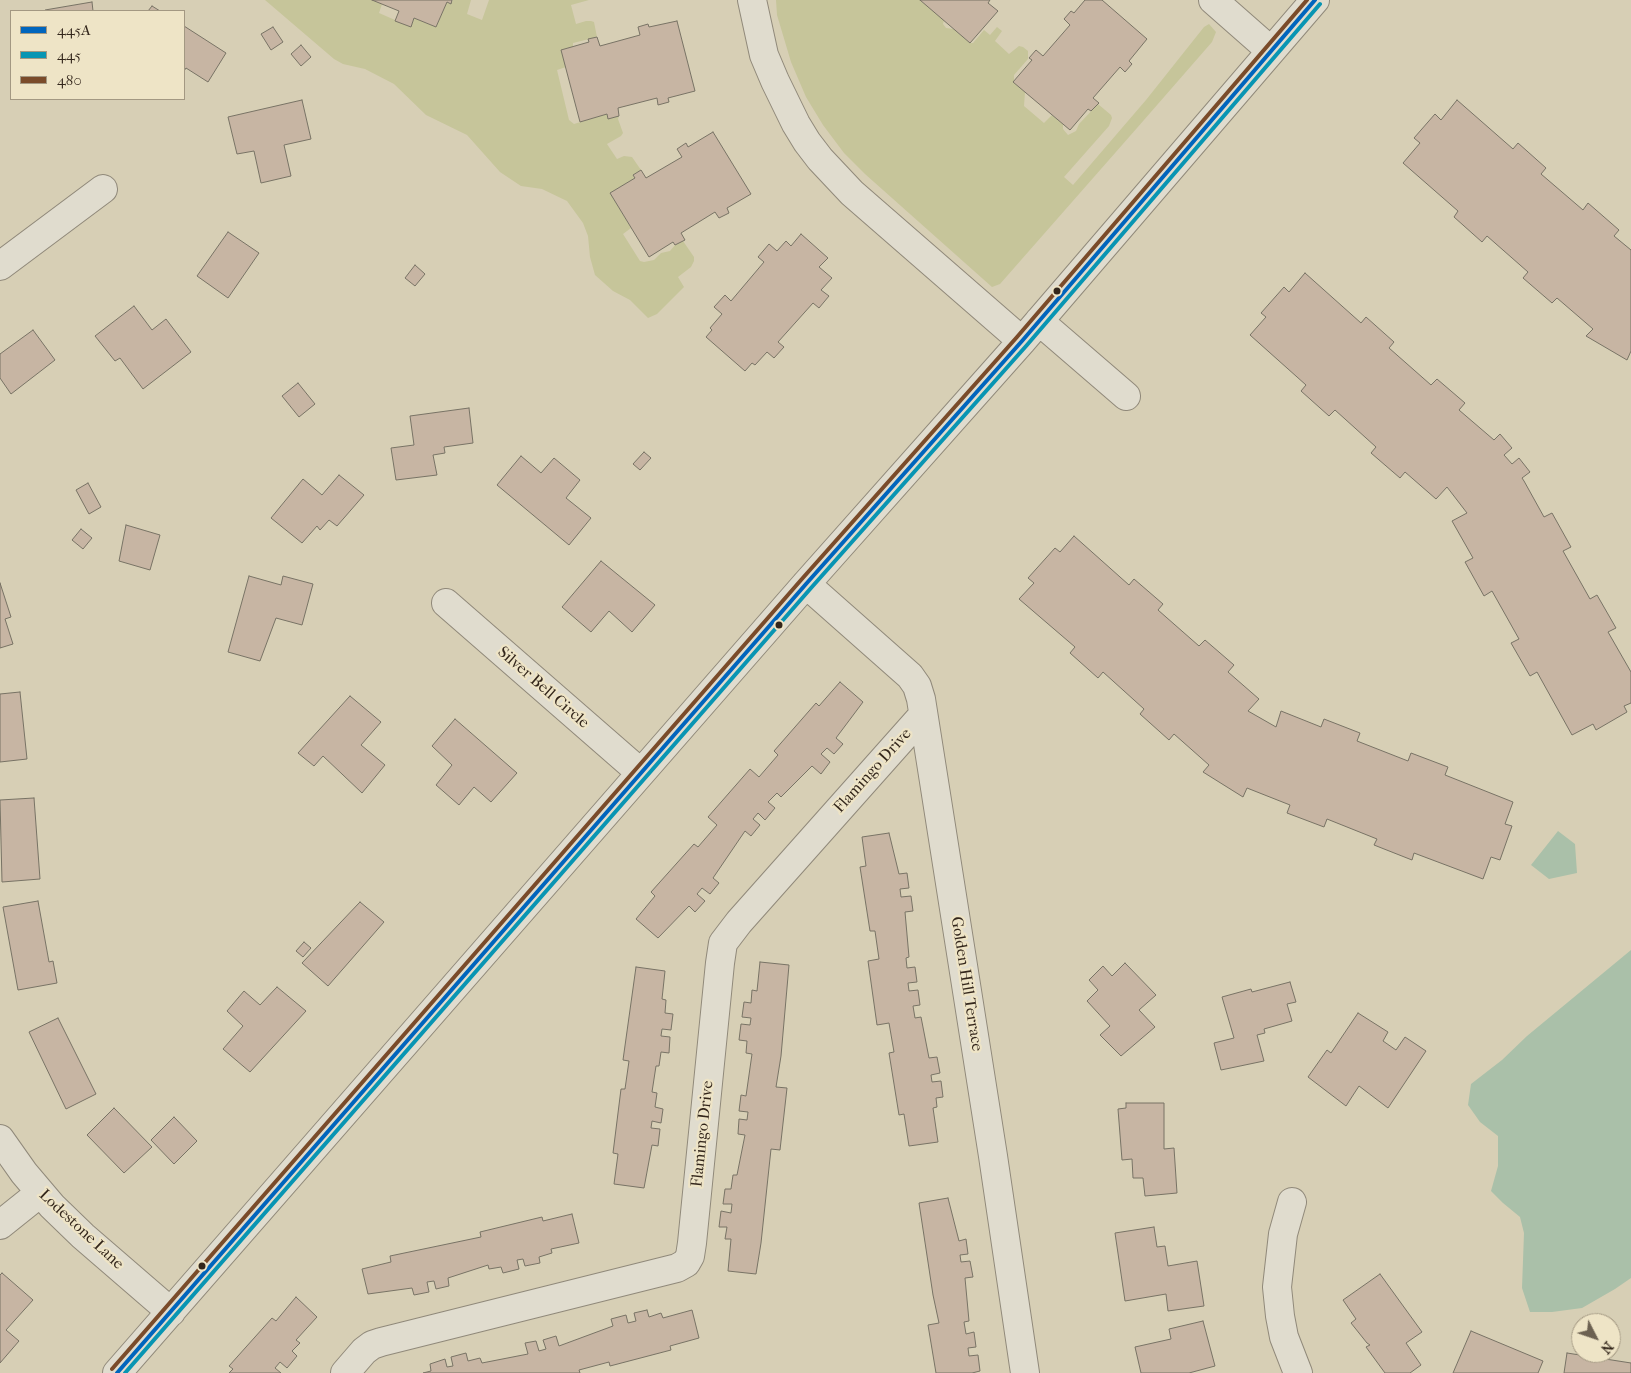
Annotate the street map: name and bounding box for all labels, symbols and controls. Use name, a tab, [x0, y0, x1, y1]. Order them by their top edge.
legend	[10, 10, 185, 100]
text: 445A	[57, 21, 91, 39]
text: 445	[57, 46, 81, 64]
text: 480	[57, 71, 82, 89]
unlabelled marker	[1052, 286, 1062, 296]
unlabelled marker	[774, 620, 784, 630]
street label: Silver Bell Circle	[493, 643, 593, 733]
street label: Flamingo Drive	[830, 725, 916, 817]
street label: Golden Hill Terrace	[946, 915, 986, 1053]
street label: Flamingo Drive	[688, 1080, 718, 1188]
street label: Lodestone Lane	[35, 1186, 127, 1274]
unlabelled marker	[197, 1261, 207, 1271]
north arrow	[1571, 1313, 1621, 1363]
text: N	[1597, 1338, 1617, 1357]

